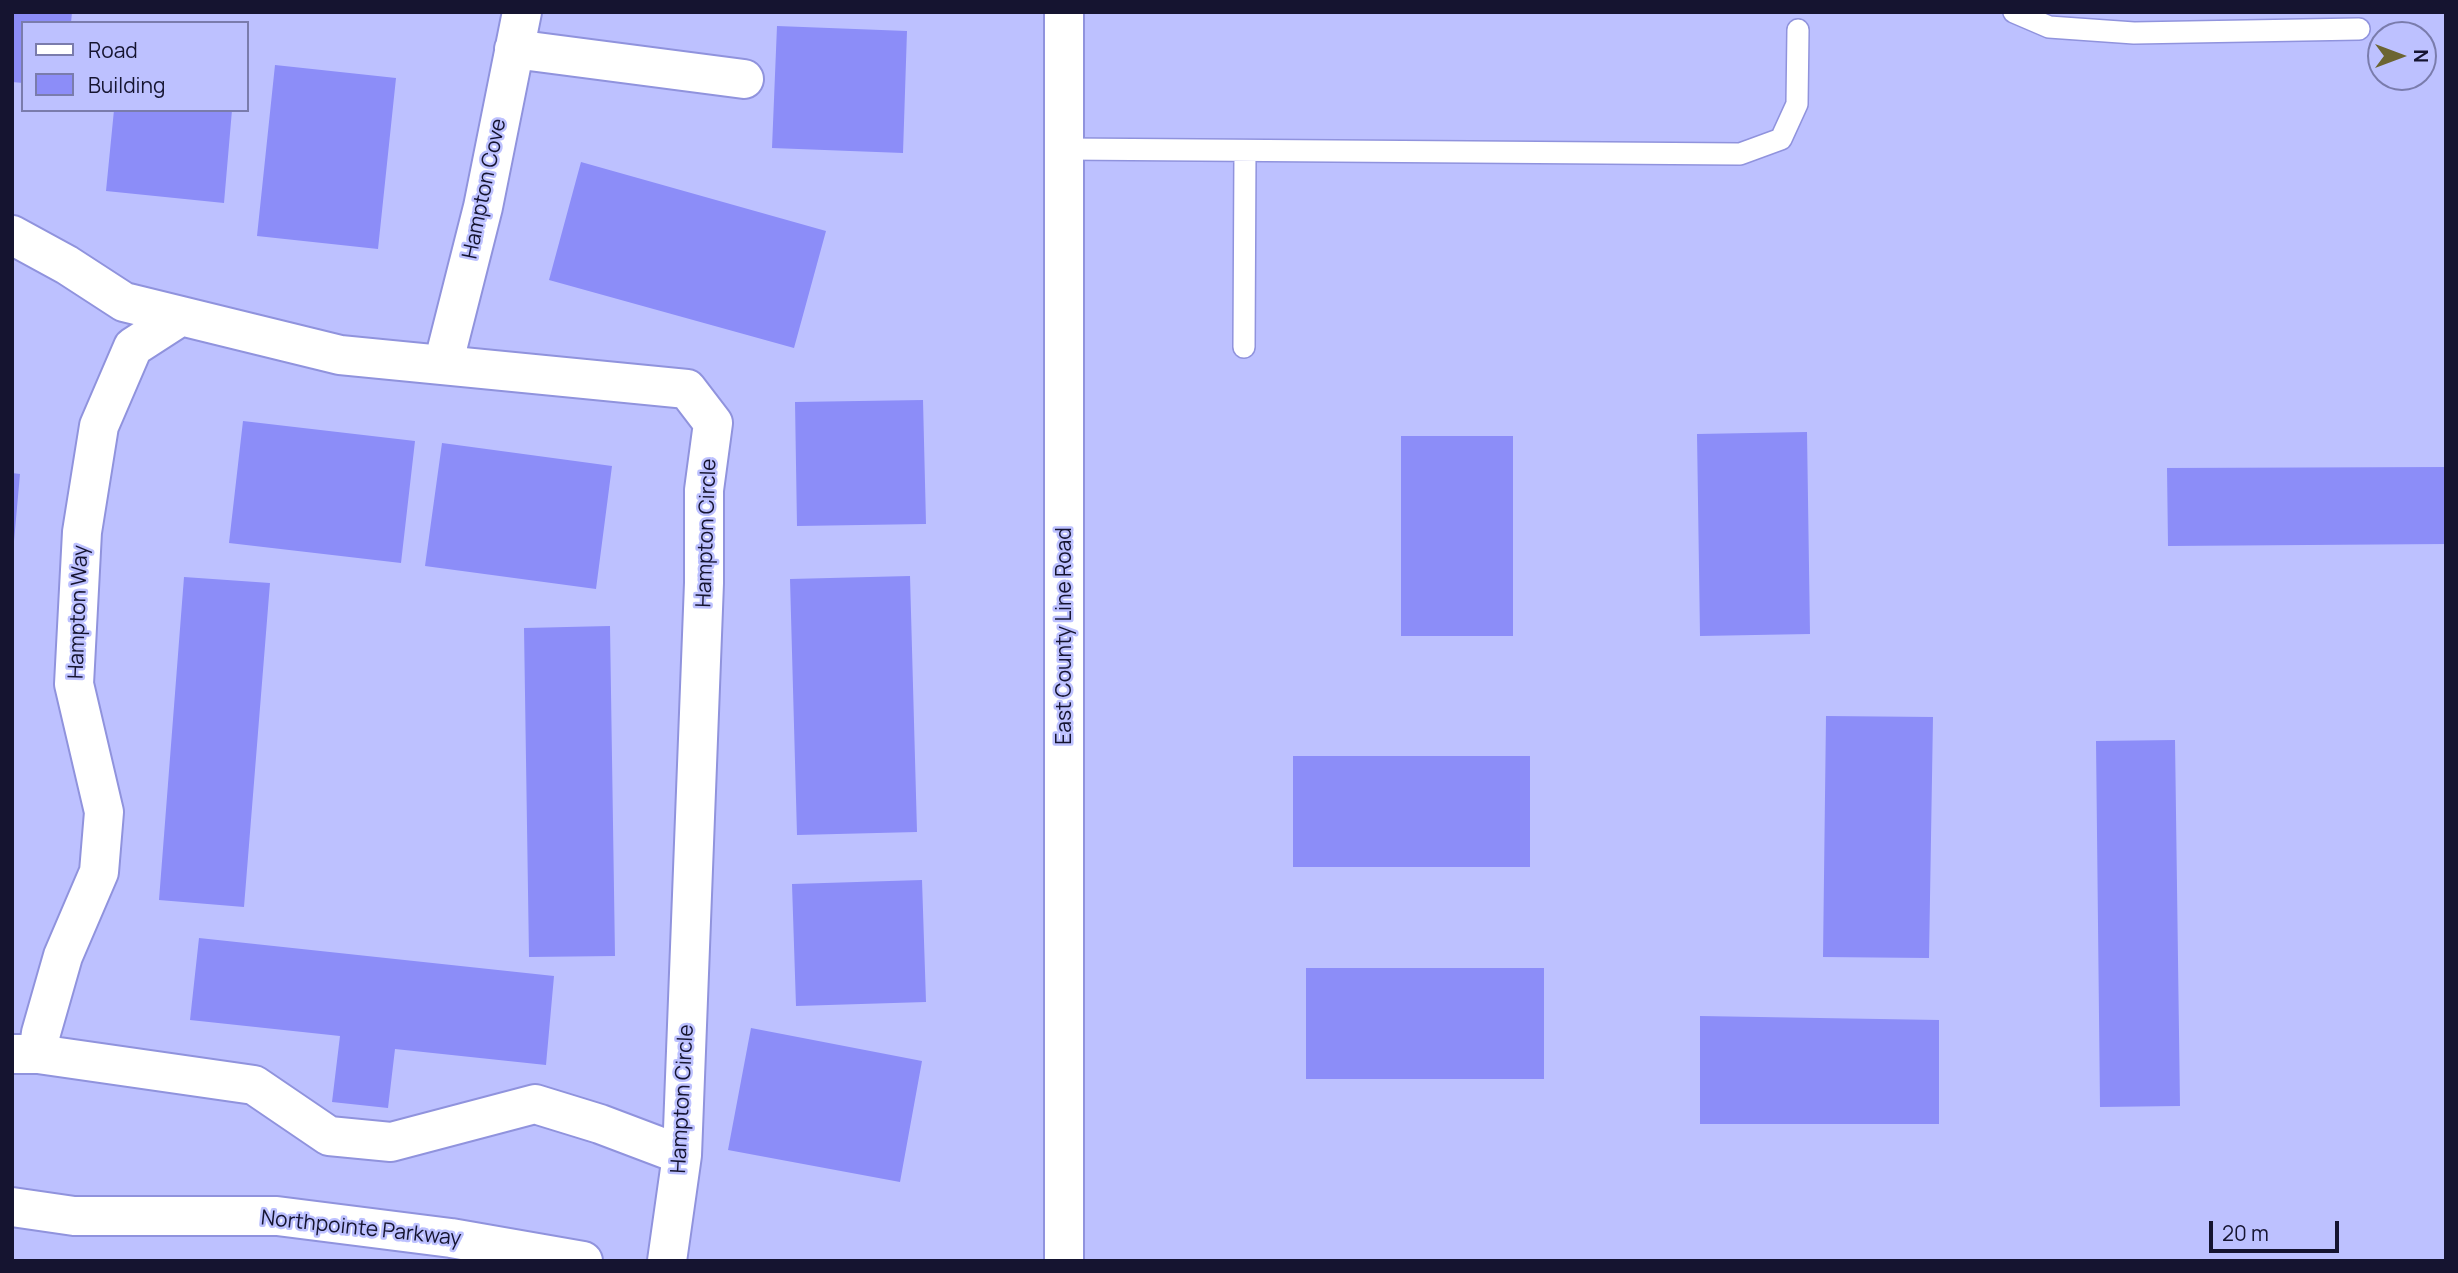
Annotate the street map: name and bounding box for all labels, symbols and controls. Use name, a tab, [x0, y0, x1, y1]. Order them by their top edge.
legend	[21, 21, 248, 112]
north arrow	[2367, 21, 2437, 91]
text: Road	[88, 36, 138, 64]
text: N	[2408, 49, 2434, 63]
text: Building	[88, 71, 165, 99]
street label: Hampton Cove	[458, 116, 512, 262]
street label: Hampton Circle	[692, 458, 722, 608]
street label: East County Line Road	[1052, 527, 1078, 745]
street label: Hampton Way	[64, 545, 94, 679]
street label: Hampton Circle	[667, 1024, 699, 1174]
street label: Northpointe Parkway	[260, 1206, 462, 1252]
scale bar	[2213, 1206, 2342, 1250]
text: 20 m	[2222, 1219, 2269, 1247]

